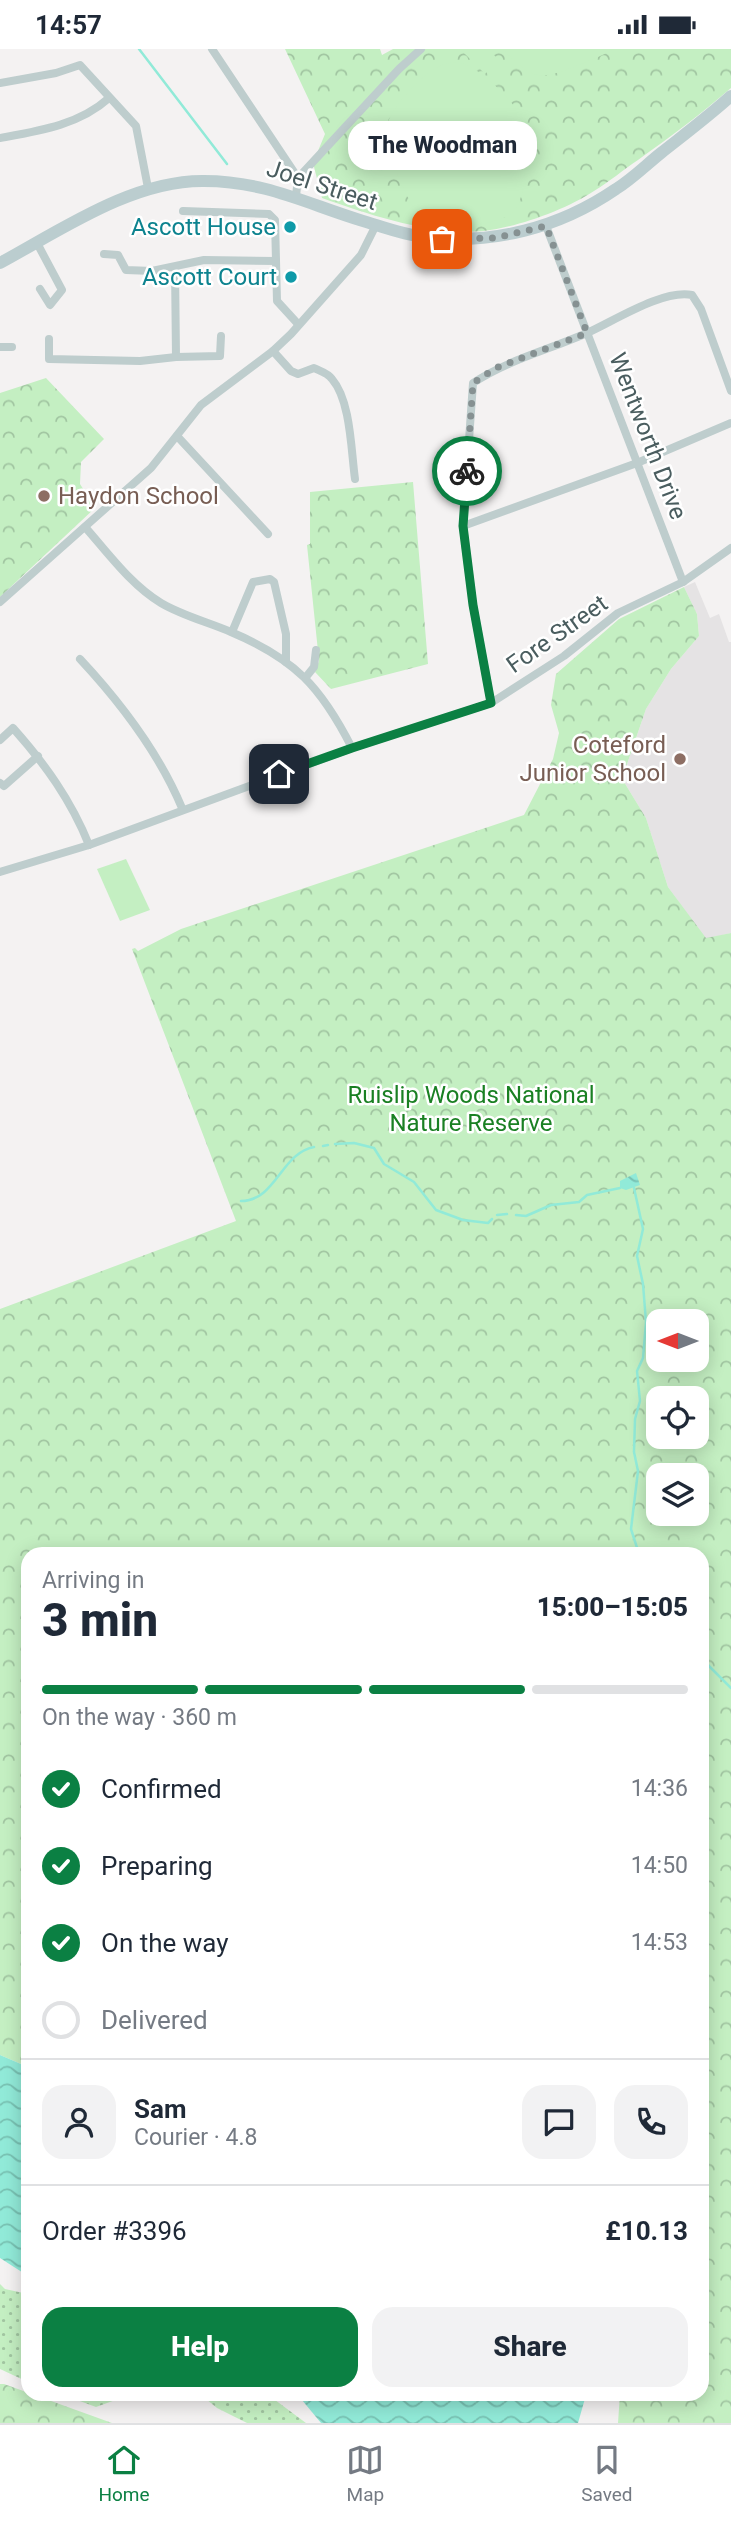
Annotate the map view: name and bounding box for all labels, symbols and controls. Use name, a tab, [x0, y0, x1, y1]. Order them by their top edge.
text: 14:57	[35, 10, 102, 40]
callout: The Woodman	[348, 120, 536, 169]
text: The Woodman	[368, 132, 517, 159]
street label: Joel Street	[263, 154, 381, 216]
pin	[412, 209, 472, 269]
place label: Ascott House	[131, 213, 276, 241]
marker: Ascott House	[282, 219, 298, 235]
icon: bag	[423, 220, 461, 258]
place label: Ascott Court	[142, 263, 277, 291]
marker: Ascott Court	[283, 269, 299, 285]
street label: Wentworth Drive	[603, 349, 693, 523]
courier	[432, 436, 502, 506]
icon: bike	[448, 452, 486, 490]
place label: Haydon School	[58, 482, 219, 510]
marker: Haydon School	[36, 488, 52, 504]
street label: Fore Street	[501, 589, 613, 679]
place label: Coteford Junior School	[519, 731, 666, 787]
pin	[249, 744, 309, 804]
marker: Coteford Junior School	[672, 751, 688, 767]
icon: home	[260, 755, 298, 793]
park label: Ruislip Woods National Nature Reserve	[347, 1081, 595, 1137]
north arrow	[646, 1309, 709, 1372]
map controls	[646, 1309, 709, 1526]
button: locate	[646, 1386, 709, 1449]
button: layers	[646, 1463, 709, 1526]
text: Arriving in	[42, 1567, 145, 1594]
text: 15:00–15:05	[537, 1592, 688, 1622]
text: 3 min	[42, 1593, 158, 1647]
text: On the way · 360 m	[42, 1704, 237, 1731]
icon: check	[42, 1770, 80, 1808]
text: Confirmed	[101, 1774, 222, 1804]
text: 14:36	[631, 1775, 688, 1802]
icon: check	[42, 1847, 80, 1885]
text: Preparing	[101, 1851, 213, 1881]
text: 14:50	[631, 1852, 688, 1879]
icon: check	[42, 1924, 80, 1962]
text: On the way	[101, 1928, 229, 1958]
text: 14:53	[631, 1929, 688, 1956]
text: Delivered	[101, 2005, 208, 2035]
button: person	[42, 2085, 116, 2159]
button: chat	[522, 2085, 596, 2159]
button: phone	[614, 2085, 688, 2159]
text: Sam	[134, 2094, 186, 2124]
text: Courier · 4.8	[134, 2124, 257, 2151]
text: Order #3396	[42, 2216, 187, 2246]
text: £10.13	[605, 2216, 688, 2246]
button: Help	[42, 2307, 358, 2387]
button: Share	[372, 2307, 688, 2387]
tab: Home	[98, 2441, 150, 2506]
tab: Map	[346, 2441, 384, 2506]
tab: Saved	[581, 2441, 633, 2506]

